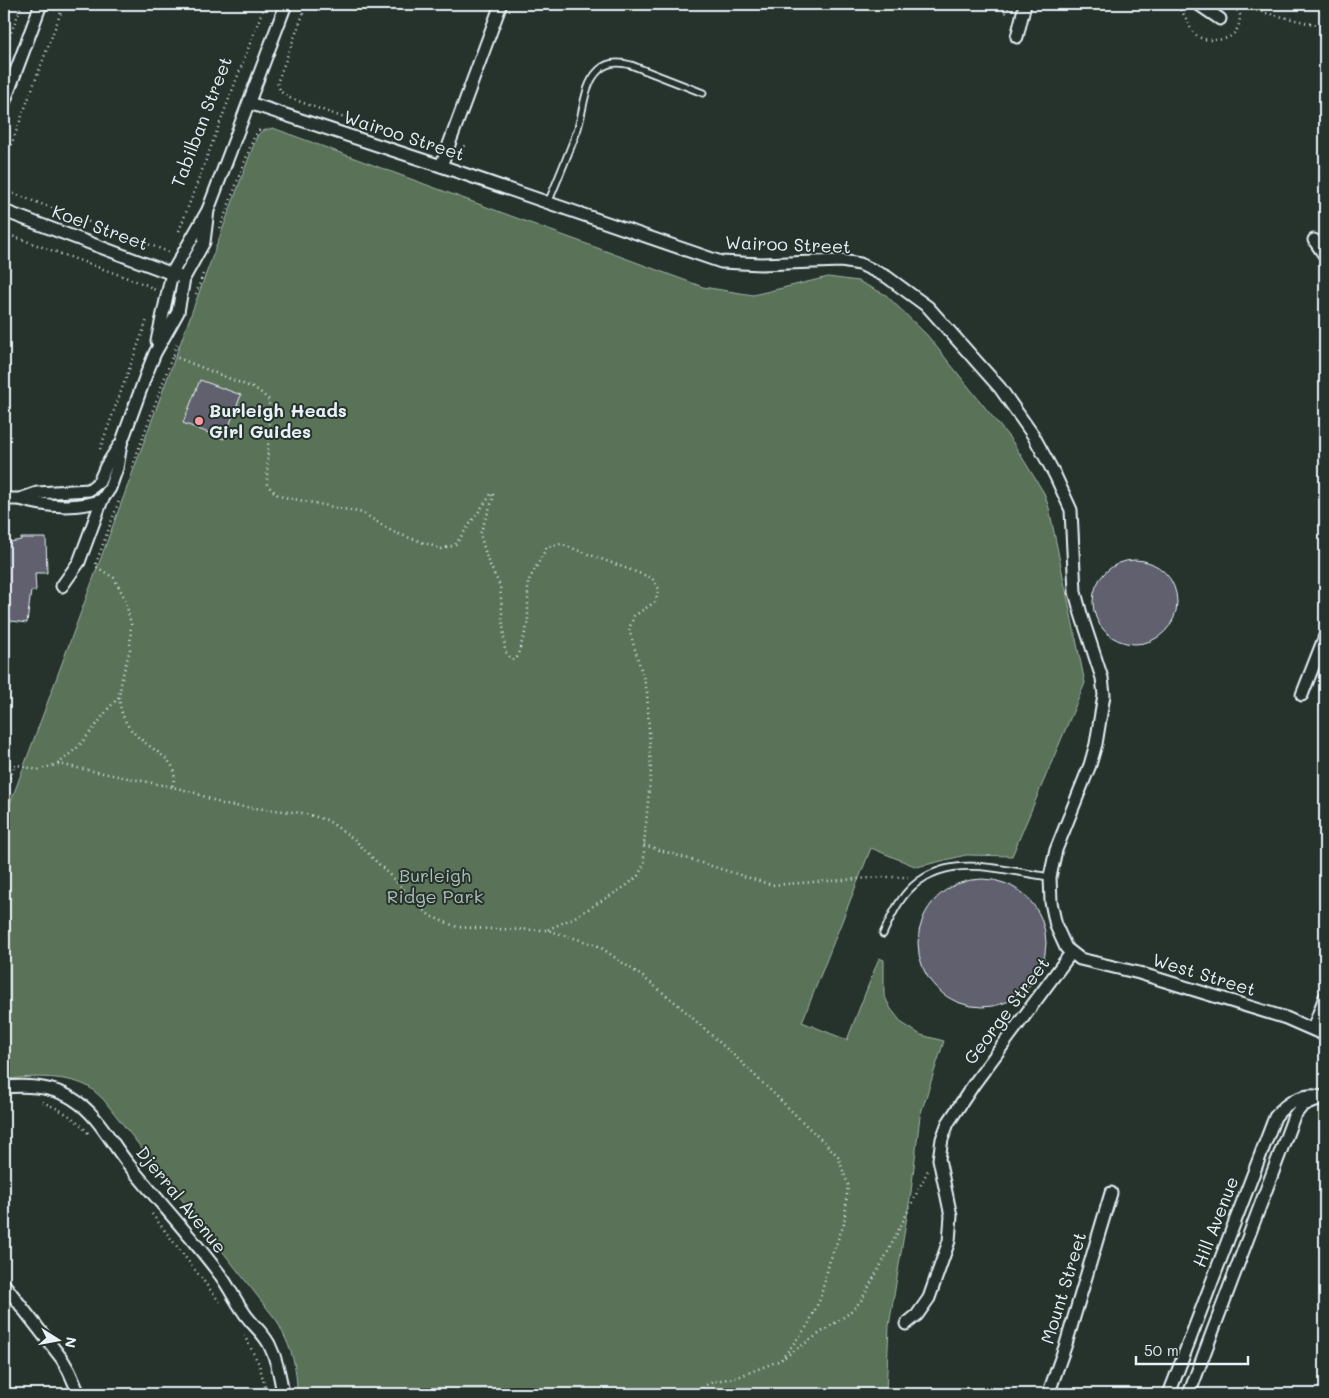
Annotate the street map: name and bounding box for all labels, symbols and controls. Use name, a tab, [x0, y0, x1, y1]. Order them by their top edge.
street label: Tabilban Street	[165, 53, 237, 191]
street label: Wairoo Street	[341, 104, 468, 166]
street label: Koel Street	[49, 199, 152, 255]
street label: Wairoo Street	[725, 230, 851, 258]
place label: Burleigh Heads Girl Guides	[209, 398, 347, 443]
marker: Burleigh Heads Girl Guides	[193, 415, 205, 427]
park label: Burleigh Ridge Park	[387, 863, 483, 908]
street label: West Street	[1150, 947, 1259, 1001]
street label: George Street	[958, 952, 1055, 1069]
street label: Djerral Avenue	[131, 1141, 232, 1258]
street label: Hill Avenue	[1187, 1173, 1243, 1270]
street label: Mount Street	[1035, 1229, 1091, 1347]
north arrow	[32, 1316, 82, 1366]
scale bar	[1136, 1333, 1249, 1365]
text: N	[61, 1336, 82, 1350]
text: 50 m	[1144, 1340, 1179, 1360]

